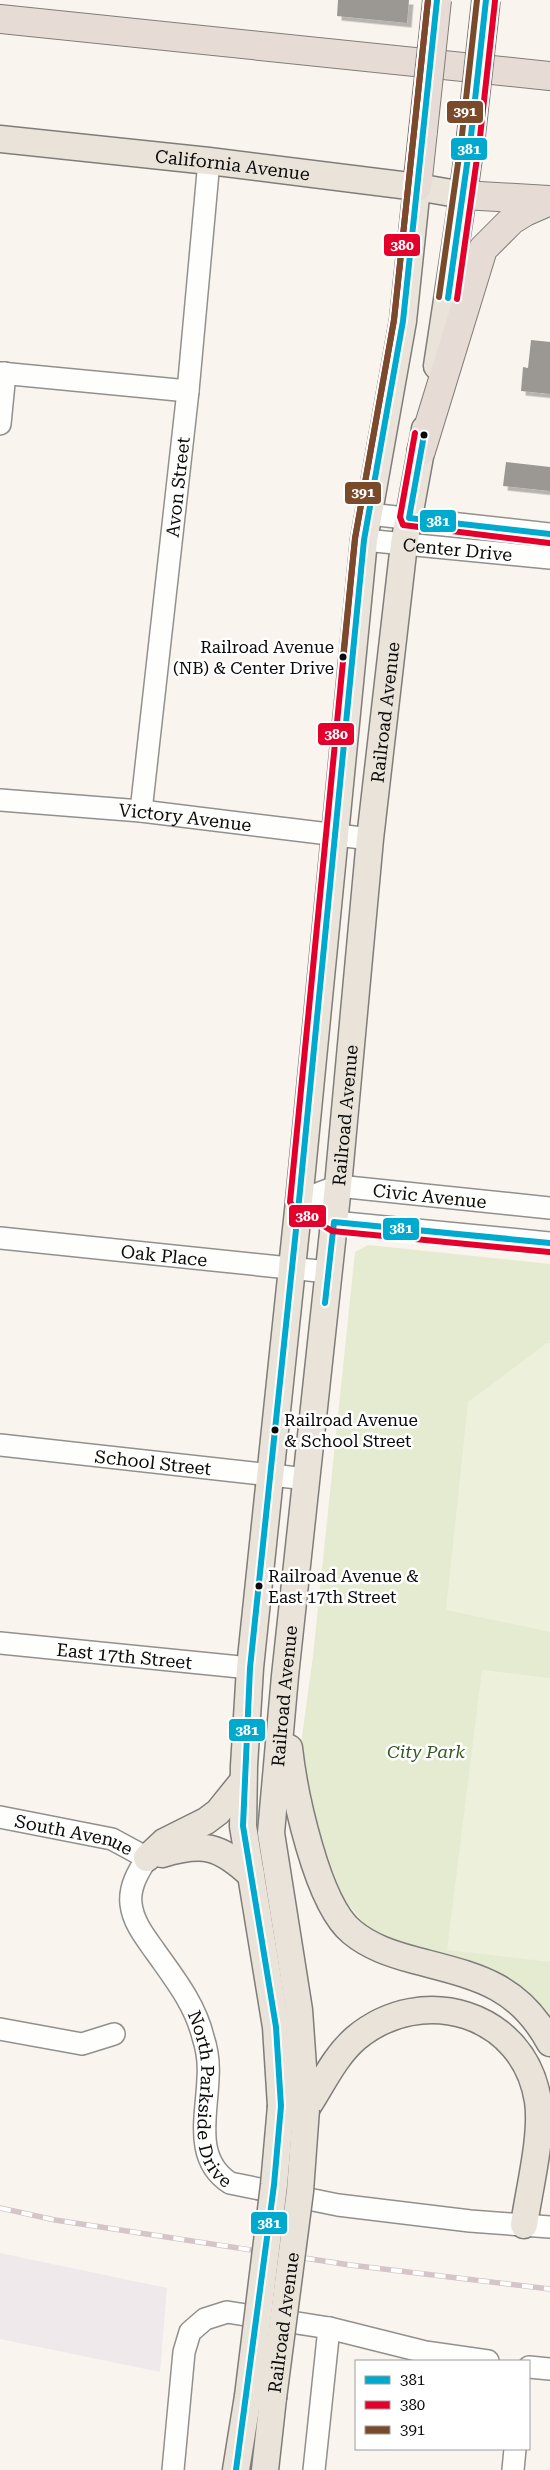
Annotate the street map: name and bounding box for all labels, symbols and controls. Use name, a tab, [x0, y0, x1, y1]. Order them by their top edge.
line badge: 391	[446, 100, 484, 124]
text: 391	[453, 103, 477, 119]
line badge: 381	[450, 137, 488, 161]
text: 381	[457, 141, 481, 157]
street label: California Avenue	[154, 145, 311, 184]
line badge: 380	[383, 233, 421, 257]
text: 380	[390, 237, 414, 253]
unlabelled marker	[419, 430, 429, 440]
street label: Avon Street	[161, 435, 193, 538]
line badge: 391	[344, 481, 382, 505]
text: 391	[351, 484, 375, 500]
line badge: 381	[419, 509, 457, 533]
text: 381	[426, 513, 450, 529]
street label: Center Drive	[402, 533, 513, 565]
place label: Railroad Avenue (NB) & Center Drive	[173, 637, 334, 678]
street label: Railroad Avenue	[366, 641, 403, 784]
marker: Railroad Avenue (NB) & Center Drive	[338, 652, 348, 662]
line badge: 380	[317, 722, 355, 746]
text: 380	[324, 726, 348, 742]
street label: Victory Avenue	[118, 799, 253, 835]
street label: Railroad Avenue	[328, 1044, 362, 1187]
street label: Civic Avenue	[372, 1179, 488, 1212]
line badge: 380	[288, 1204, 327, 1228]
text: 380	[295, 1208, 319, 1224]
line badge: 381	[382, 1217, 420, 1241]
text: 381	[389, 1220, 413, 1236]
street label: Oak Place	[120, 1240, 208, 1270]
place label: Railroad Avenue & School Street	[284, 1410, 418, 1451]
marker: Railroad Avenue & School Street	[270, 1425, 280, 1435]
street label: School Street	[94, 1445, 213, 1479]
place label: Railroad Avenue & East 17th Street	[268, 1566, 419, 1607]
marker: Railroad Avenue & East 17th Street	[254, 1581, 264, 1591]
street label: Railroad Avenue	[266, 1624, 301, 1768]
street label: East 17th Street	[56, 1638, 193, 1673]
line badge: 381	[228, 1718, 266, 1742]
text: 381	[235, 1722, 259, 1738]
park label: City Park	[387, 1741, 465, 1762]
street label: South Avenue	[13, 1810, 137, 1859]
street label: North Parkside Drive	[184, 2007, 236, 2191]
line badge: 381	[250, 2211, 288, 2235]
text: 381	[257, 2215, 281, 2231]
street label: Railroad Avenue	[263, 2251, 302, 2394]
legend	[355, 2360, 530, 2450]
text: 381	[400, 2371, 425, 2389]
text: 380	[400, 2396, 425, 2414]
text: 391	[400, 2421, 425, 2439]

